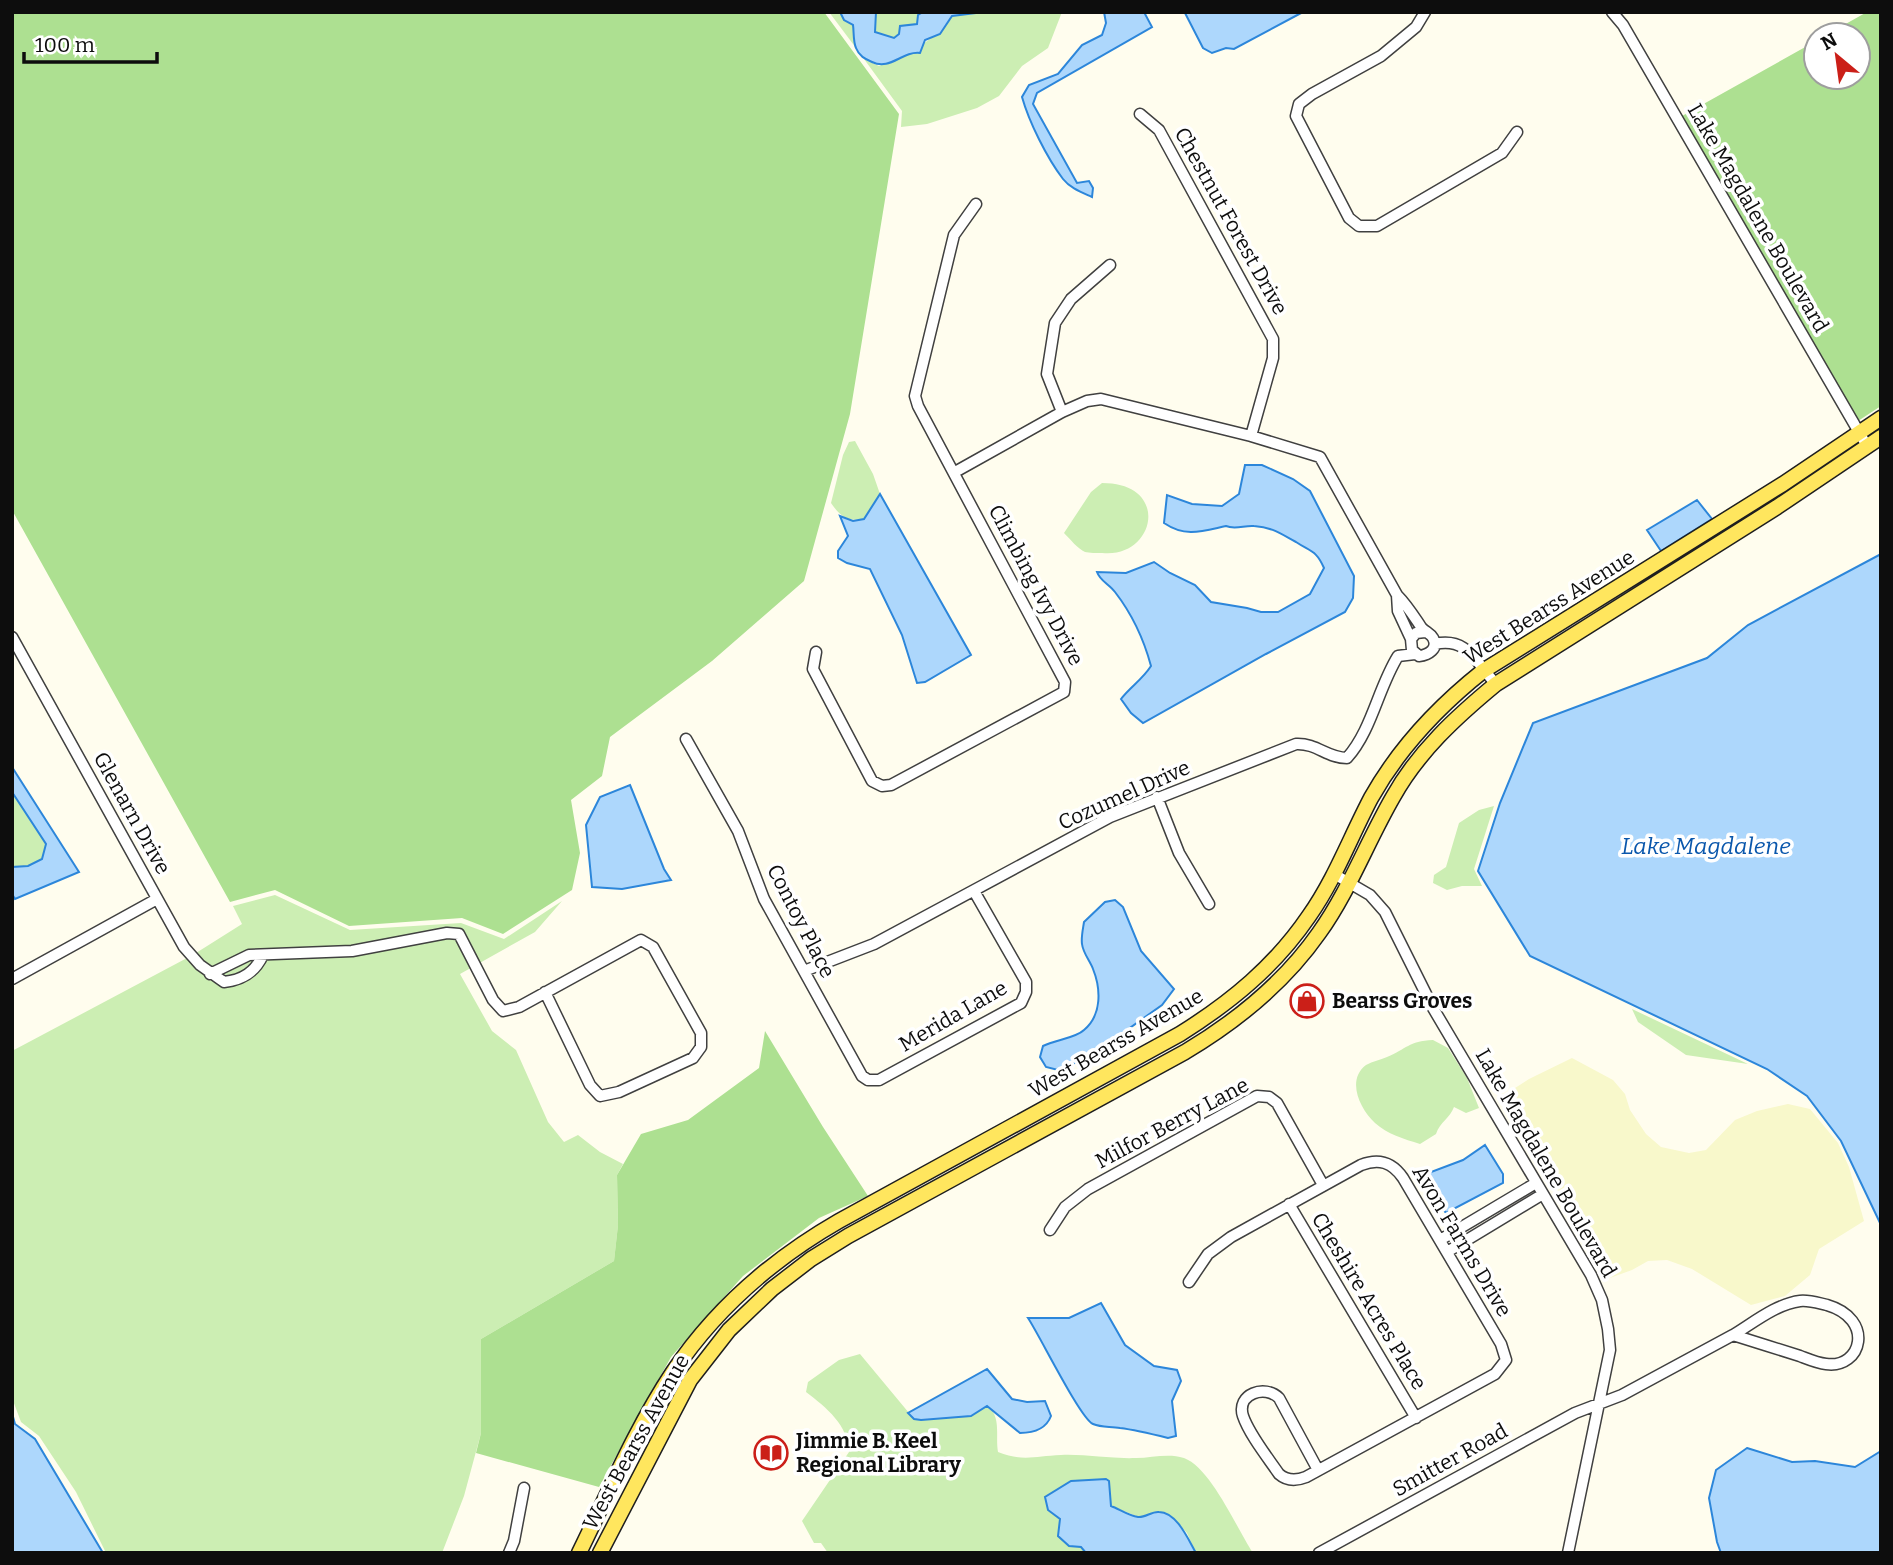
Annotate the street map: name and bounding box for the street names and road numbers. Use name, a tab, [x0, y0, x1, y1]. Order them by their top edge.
street label: Lake Magdalene Boulevard	[1682, 99, 1834, 337]
street label: Chestnut Forest Drive	[1169, 123, 1293, 319]
street label: Climbing Ivy Drive	[983, 500, 1089, 670]
street label: West Bearss Avenue	[1459, 544, 1639, 670]
street label: Glenarn Drive	[88, 747, 176, 879]
street label: Cozumel Drive	[1054, 754, 1194, 836]
street label: Contoy Place	[761, 860, 841, 982]
street label: Merida Lane	[894, 975, 1012, 1057]
street label: West Bearss Avenue	[1024, 983, 1208, 1103]
street label: Lake Magdalene Boulevard	[1470, 1044, 1622, 1282]
street label: Milfor Berry Lane	[1091, 1072, 1253, 1174]
street label: Avon Farms Drive	[1407, 1161, 1517, 1321]
street label: Cheshire Acres Place	[1306, 1208, 1432, 1394]
street label: West Bearss Avenue	[577, 1350, 695, 1534]
street label: Smitter Road	[1388, 1418, 1512, 1502]

